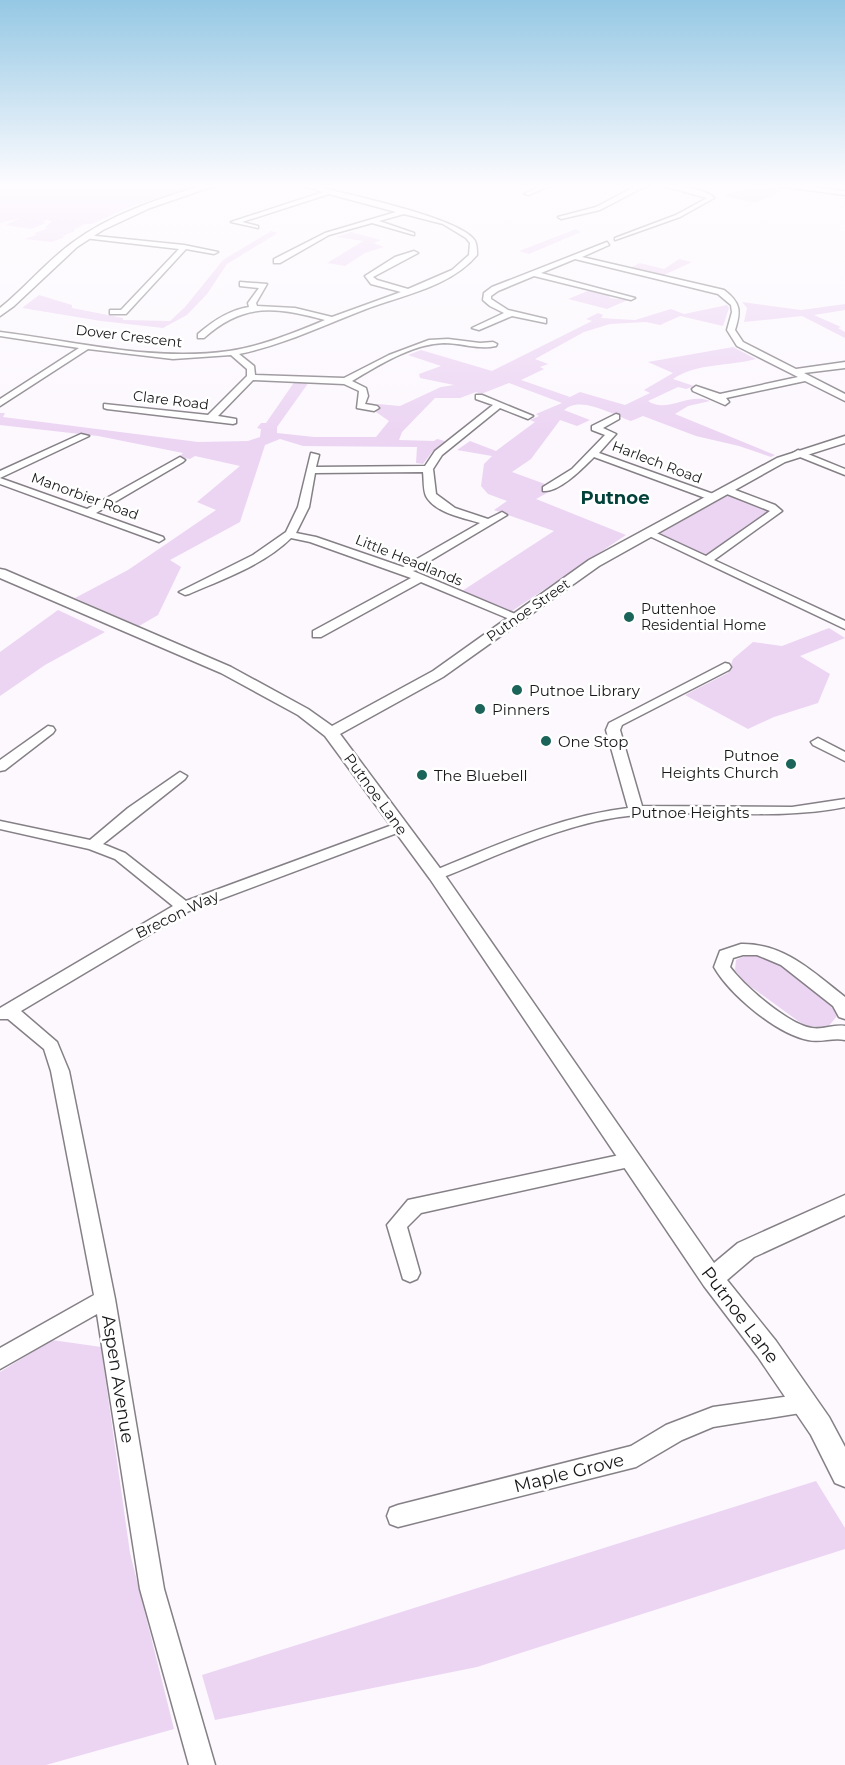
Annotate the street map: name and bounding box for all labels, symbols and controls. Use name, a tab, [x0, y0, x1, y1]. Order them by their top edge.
street label: Dover Crescent	[75, 321, 184, 352]
street label: Clare Road	[132, 386, 210, 414]
street label: Harlech Road	[609, 437, 705, 487]
street label: Manorbier Road	[29, 468, 141, 524]
district label: Putnoe	[580, 487, 650, 509]
street label: Little Headlands	[353, 530, 465, 590]
street label: Putnoe Street	[483, 574, 573, 645]
place label: Puttenhoe Residential Home	[641, 600, 766, 634]
marker: Puttenhoe Residential Home	[622, 610, 636, 624]
place label: Putnoe Library	[529, 681, 641, 700]
marker: Putnoe Library	[510, 683, 524, 697]
place label: Pinners	[492, 700, 549, 719]
marker: Pinners	[473, 702, 487, 716]
place label: One Stop	[558, 732, 628, 751]
marker: One Stop	[539, 734, 553, 748]
place label: Putnoe Heights Church	[661, 746, 779, 782]
street label: Putnoe Lane	[340, 749, 412, 839]
marker: Putnoe Heights Church	[784, 757, 798, 771]
place label: The Bluebell	[434, 766, 528, 785]
marker: The Bluebell	[415, 768, 429, 782]
street label: Putnoe Heights	[631, 803, 749, 822]
street label: Brecon Way	[132, 885, 223, 942]
street label: Putnoe Lane	[696, 1262, 784, 1368]
street label: Aspen Avenue	[97, 1313, 139, 1445]
street label: Maple Grove	[512, 1449, 626, 1497]

